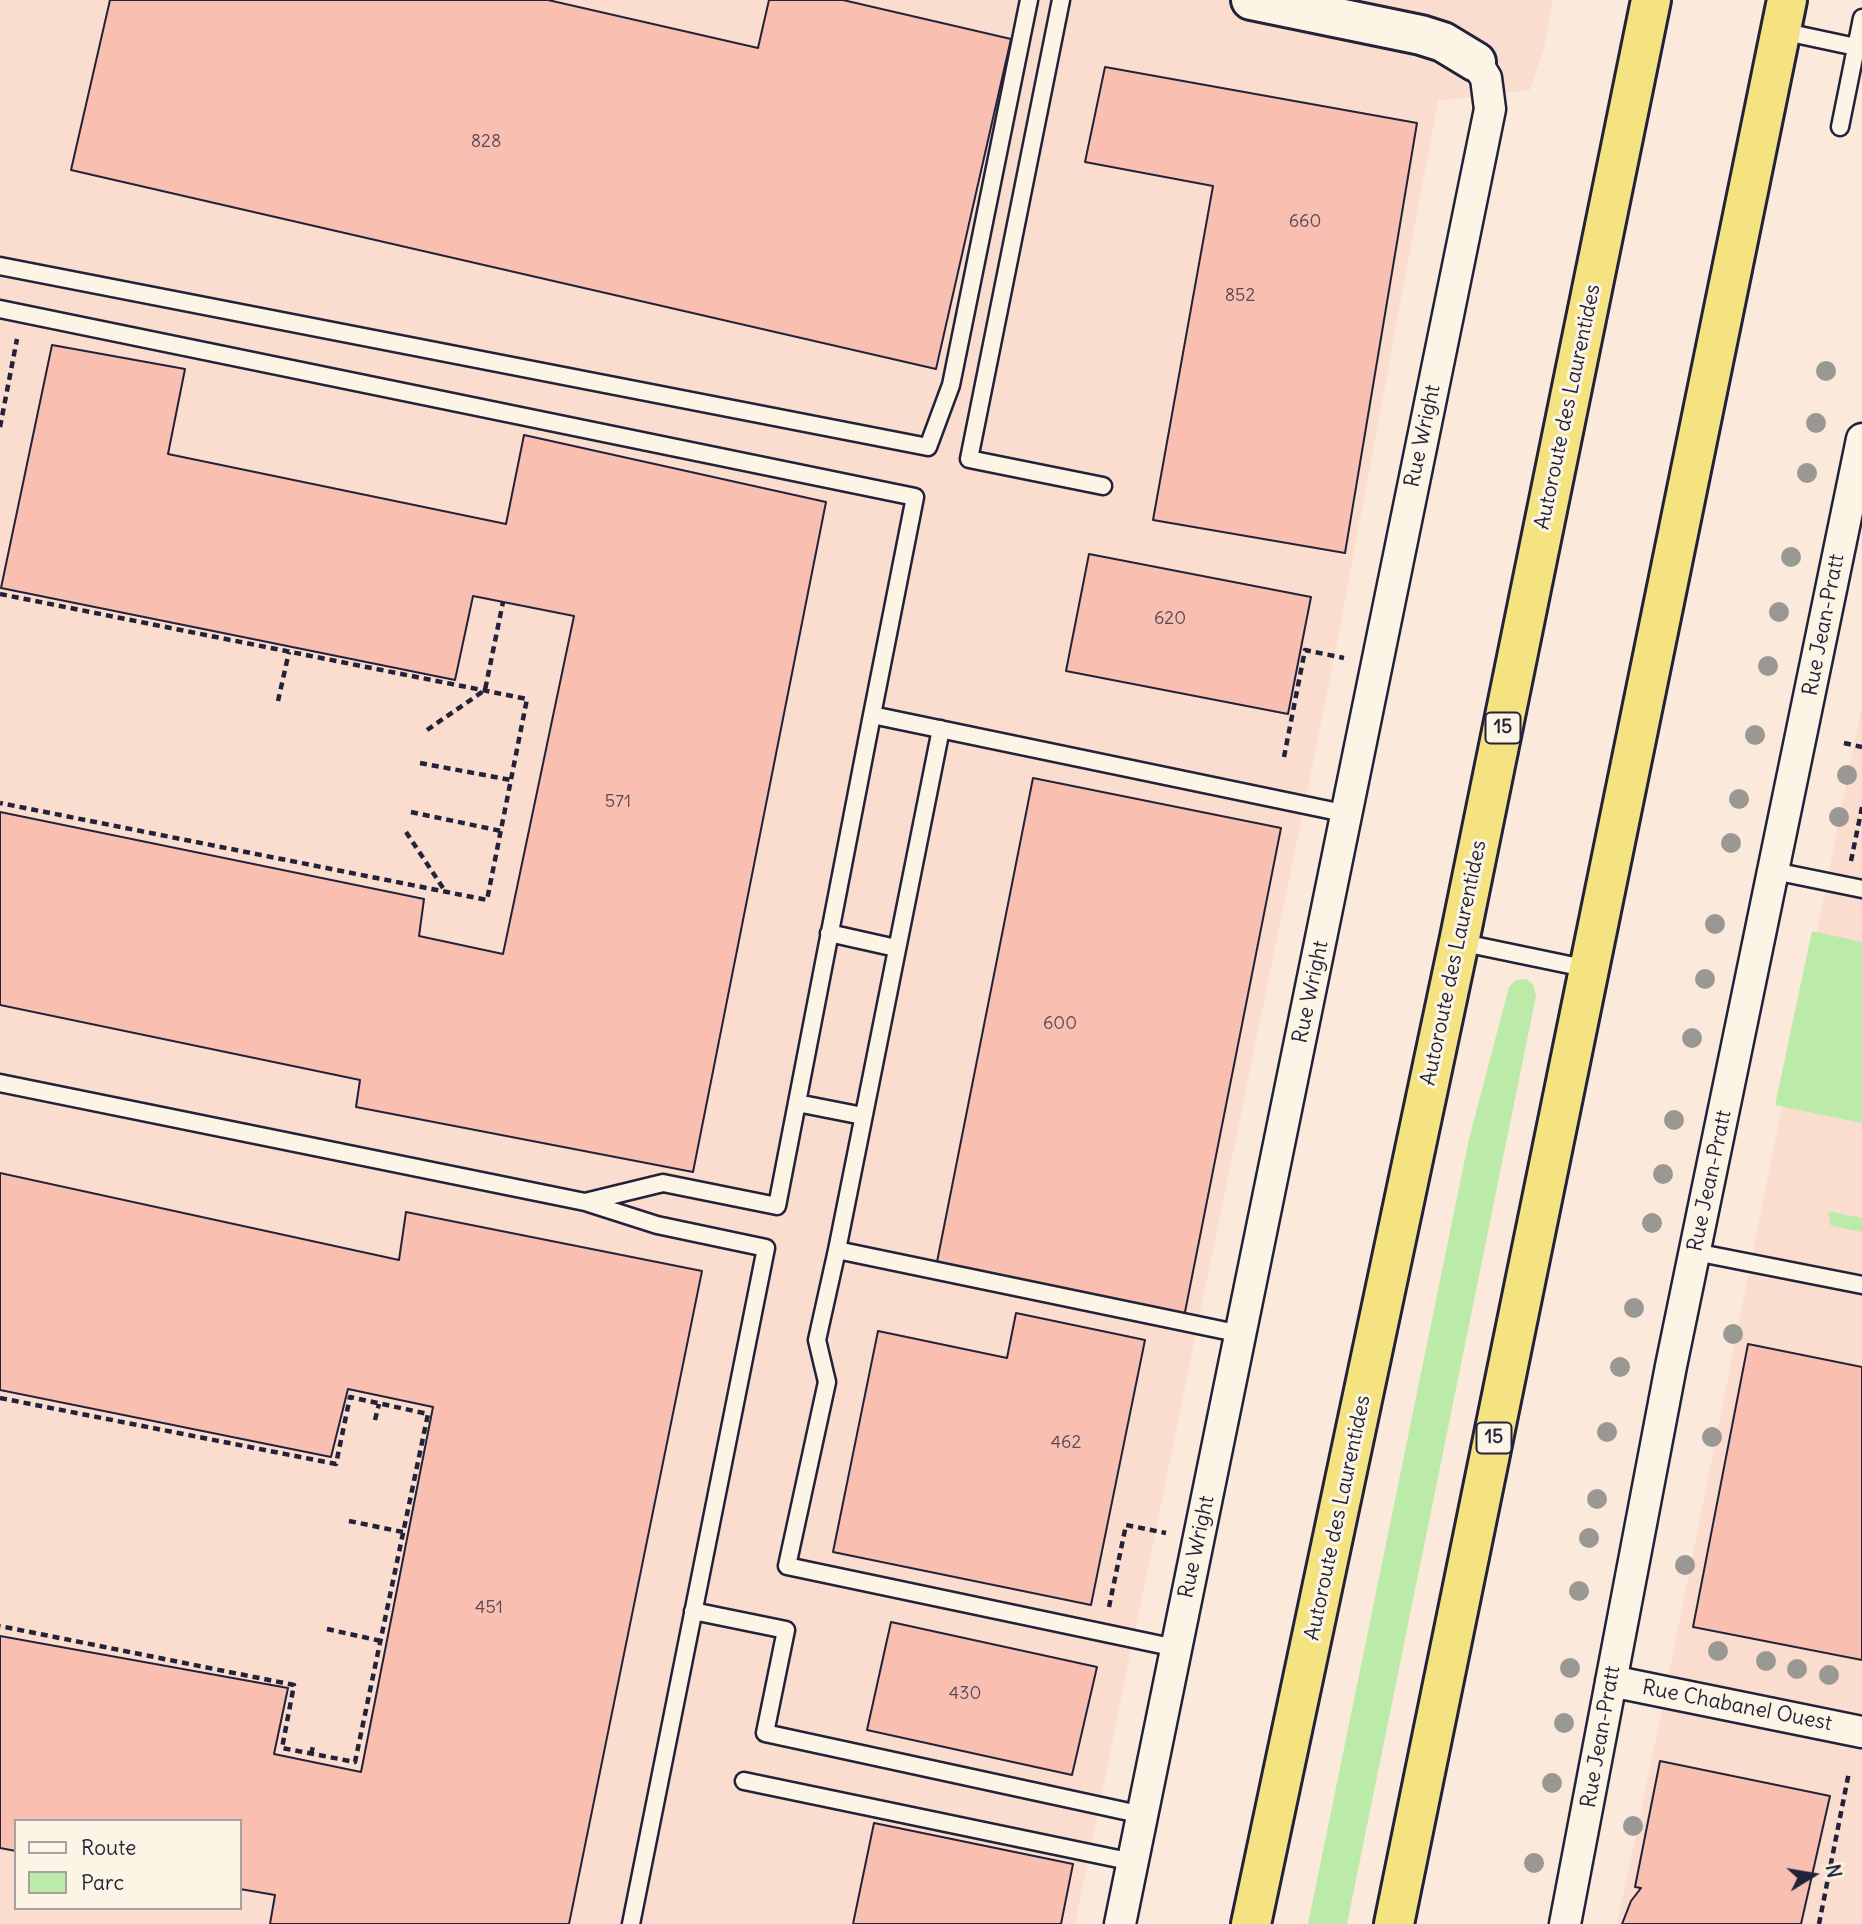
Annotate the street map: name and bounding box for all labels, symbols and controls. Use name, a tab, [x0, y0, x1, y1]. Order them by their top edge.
house number: 828	[471, 131, 501, 153]
house number: 660	[1289, 211, 1321, 233]
street label: Autoroute des Laurentides	[1530, 282, 1606, 532]
house number: 852	[1225, 285, 1255, 307]
street label: Rue Wright	[1400, 382, 1446, 490]
street label: Rue Jean-Pratt	[1798, 552, 1850, 698]
house number: 620	[1154, 608, 1186, 630]
road number: 15	[1486, 712, 1520, 744]
house number: 571	[605, 791, 631, 813]
street label: Autoroute des Laurentides	[1416, 838, 1492, 1088]
street label: Rue Wright	[1288, 938, 1334, 1046]
house number: 600	[1043, 1013, 1077, 1035]
street label: Rue Jean-Pratt	[1683, 1108, 1737, 1254]
street label: Autoroute des Laurentides	[1300, 1393, 1376, 1643]
road number: 15	[1476, 1422, 1512, 1454]
house number: 462	[1051, 1432, 1081, 1454]
street label: Rue Wright	[1174, 1493, 1220, 1601]
house number: 451	[475, 1597, 503, 1619]
street label: Rue Jean-Pratt	[1576, 1664, 1626, 1810]
street label: Rue Chabanel Ouest	[1640, 1675, 1834, 1737]
house number: 430	[949, 1683, 981, 1705]
legend	[14, 1819, 242, 1910]
text: Route	[81, 1834, 136, 1861]
north arrow	[1778, 1840, 1848, 1910]
text: N	[1821, 1862, 1847, 1880]
text: Parc	[81, 1869, 124, 1896]

